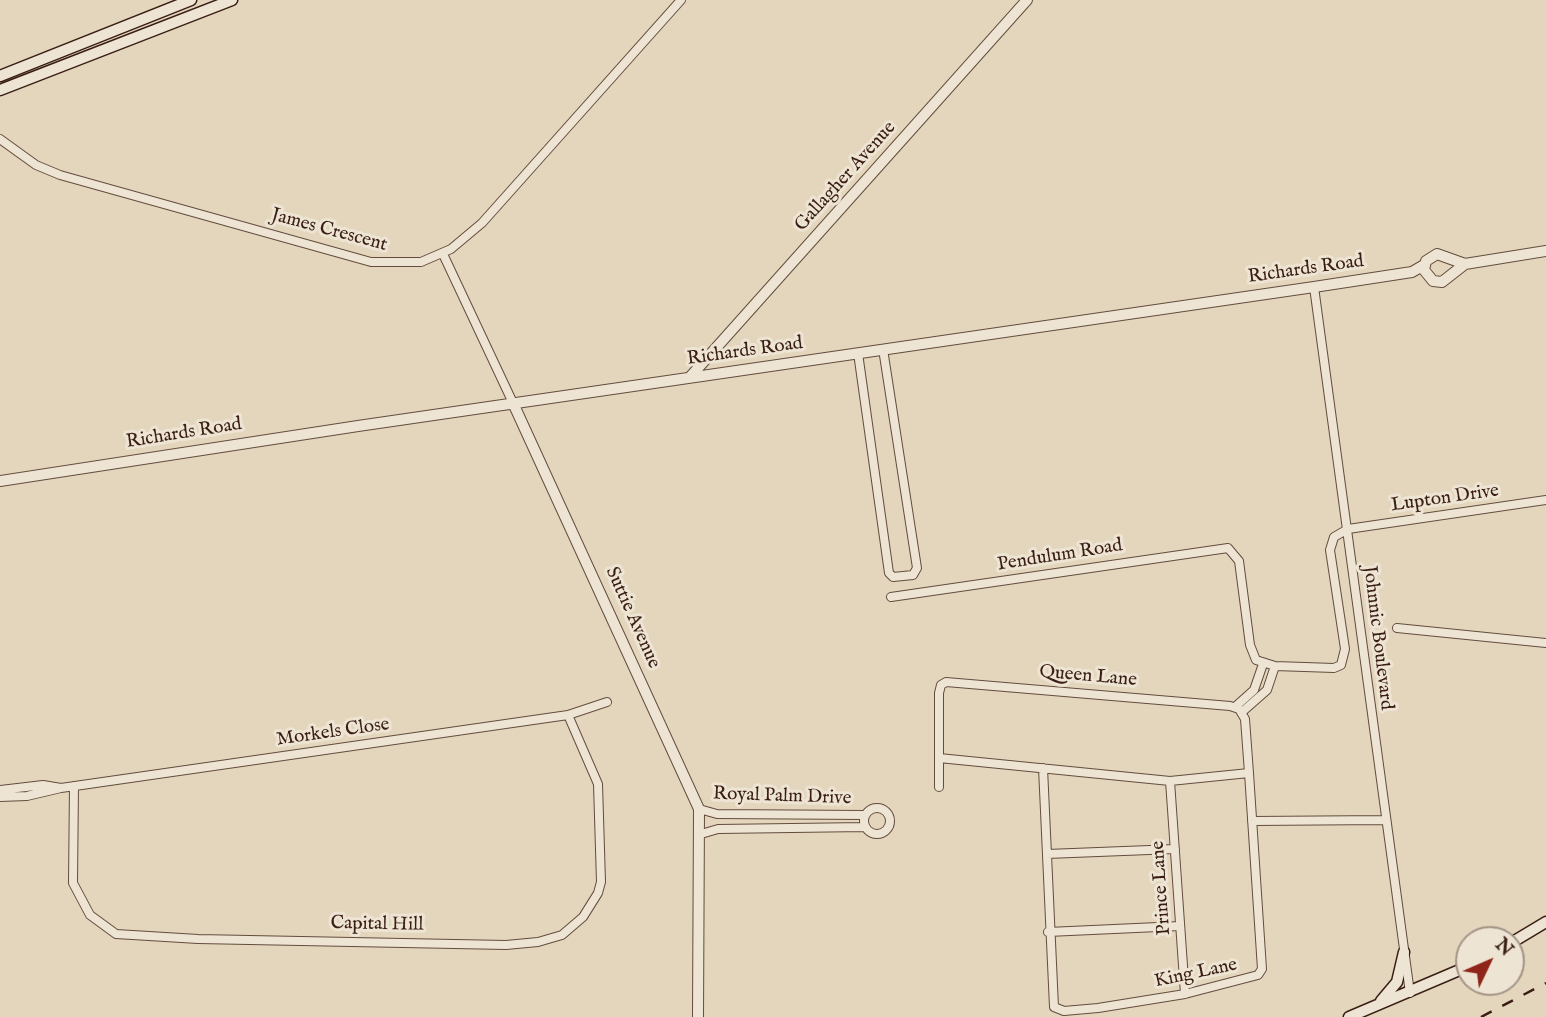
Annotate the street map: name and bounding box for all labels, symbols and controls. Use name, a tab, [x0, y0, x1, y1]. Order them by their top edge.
street label: Gallagher Avenue	[791, 117, 901, 237]
street label: James Crescent	[269, 205, 389, 257]
street label: Richards Road	[1247, 251, 1365, 289]
street label: Richards Road	[686, 333, 804, 371]
street label: Richards Road	[125, 414, 243, 454]
street label: Lupton Drive	[1390, 480, 1500, 518]
street label: Pendulum Road	[996, 535, 1124, 577]
street label: Suttie Avenue	[600, 564, 664, 672]
street label: Johnnic Boulevard	[1357, 565, 1397, 711]
street label: Queen Lane	[1038, 661, 1138, 693]
street label: Morkels Close	[275, 714, 391, 752]
street label: Royal Palm Drive	[712, 783, 852, 811]
street label: Prince Lane	[1147, 840, 1177, 936]
street label: Capital Hill	[330, 913, 424, 937]
north arrow	[1455, 926, 1525, 996]
text: N	[1489, 934, 1518, 962]
street label: King Lane	[1153, 954, 1239, 994]

